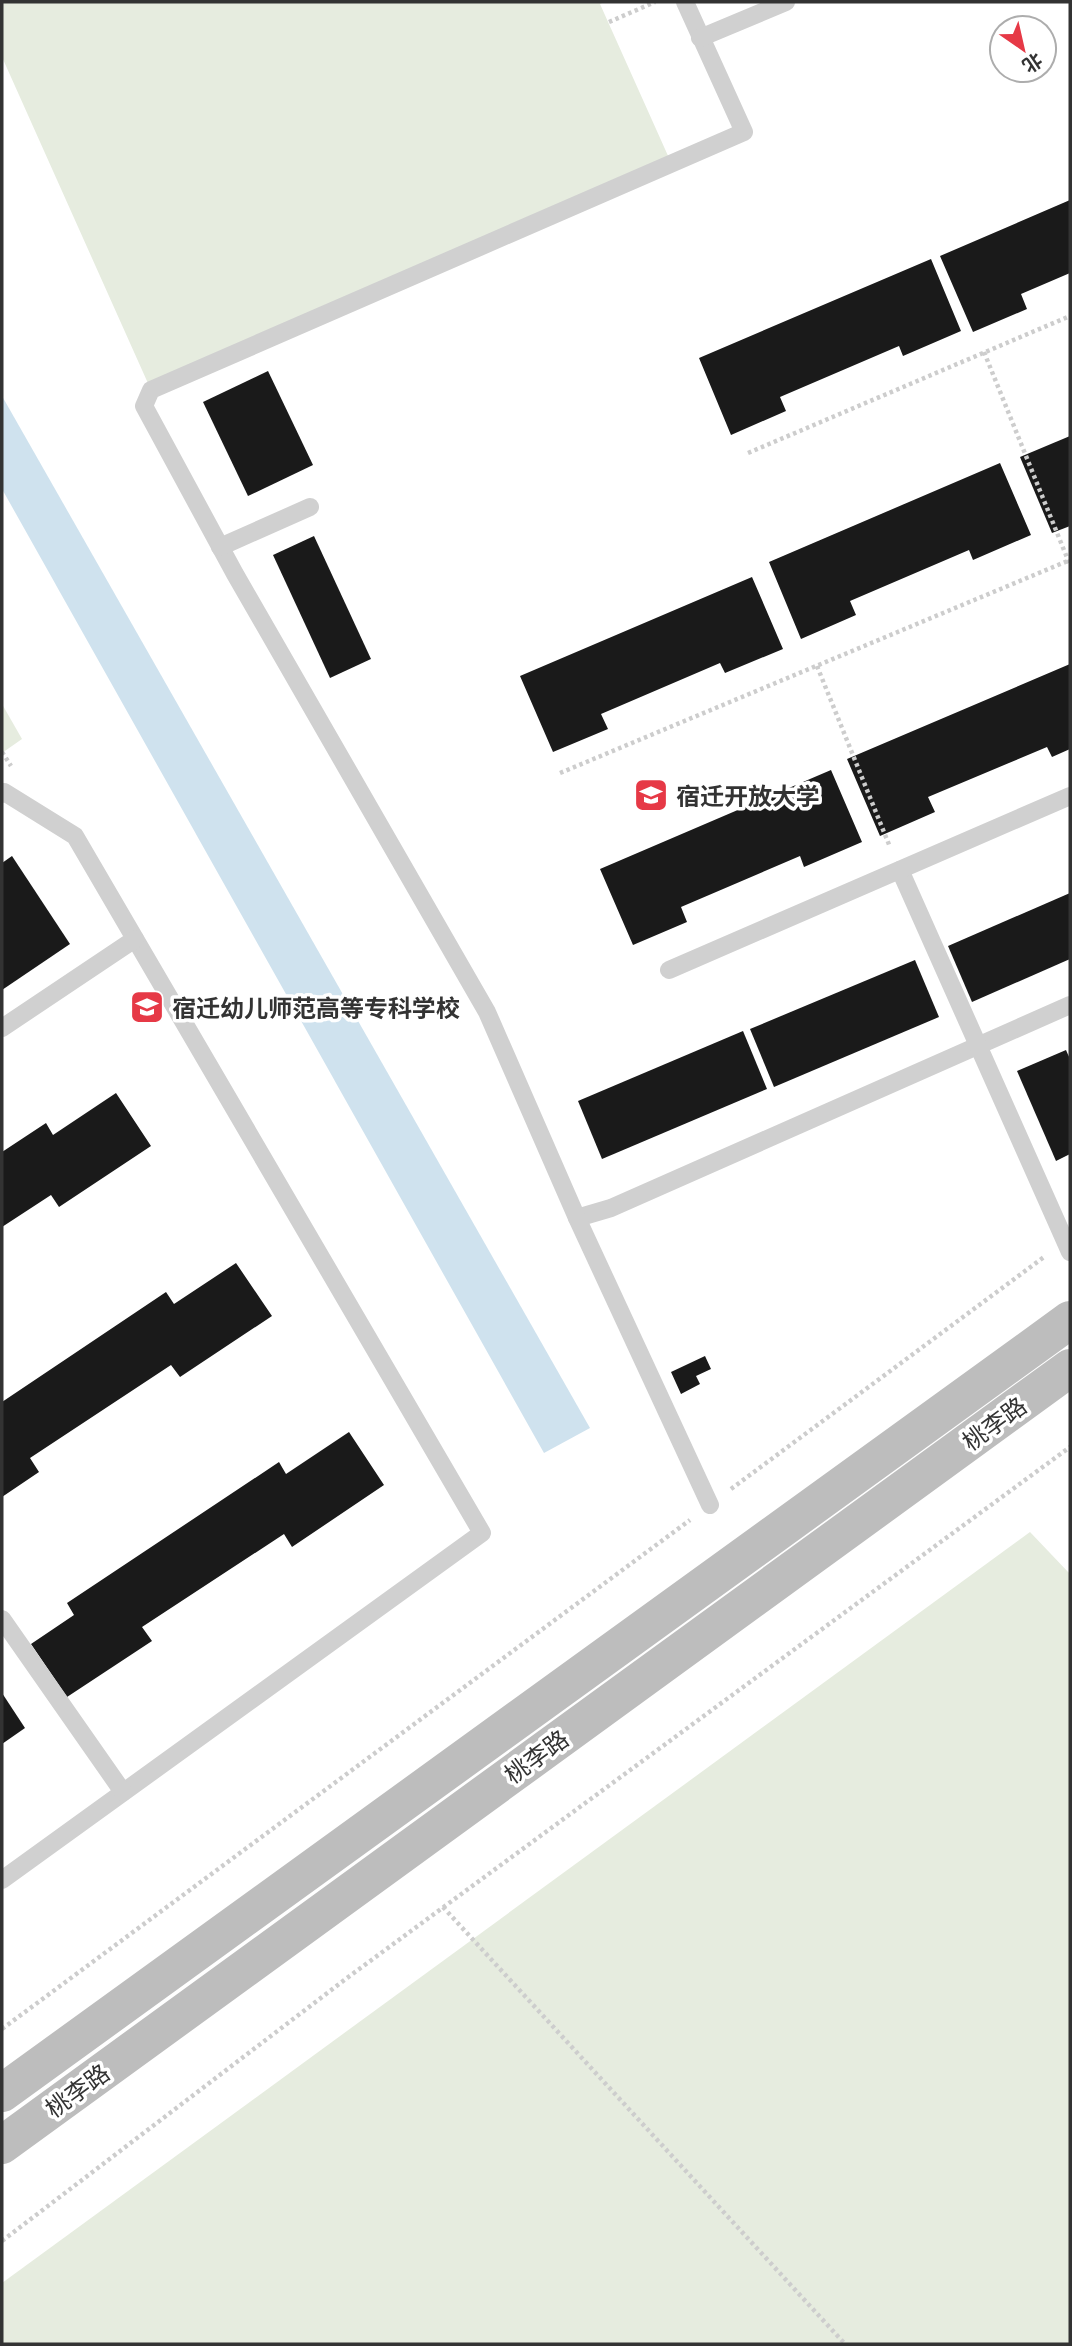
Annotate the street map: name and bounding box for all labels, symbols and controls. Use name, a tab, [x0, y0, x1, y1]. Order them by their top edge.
north arrow	[988, 14, 1058, 84]
text: 北	[1018, 49, 1047, 78]
school or university icon: 宿迁开放大学	[632, 776, 670, 814]
place label: 宿迁开放大学	[676, 781, 820, 810]
school or university icon: 宿迁幼儿师范高等专科学校	[128, 988, 166, 1026]
place label: 宿迁幼儿师范高等专科学校	[172, 993, 460, 1022]
street label: 桃李路	[956, 1390, 1032, 1456]
street label: 桃李路	[498, 1723, 574, 1789]
street label: 桃李路	[39, 2057, 115, 2123]

